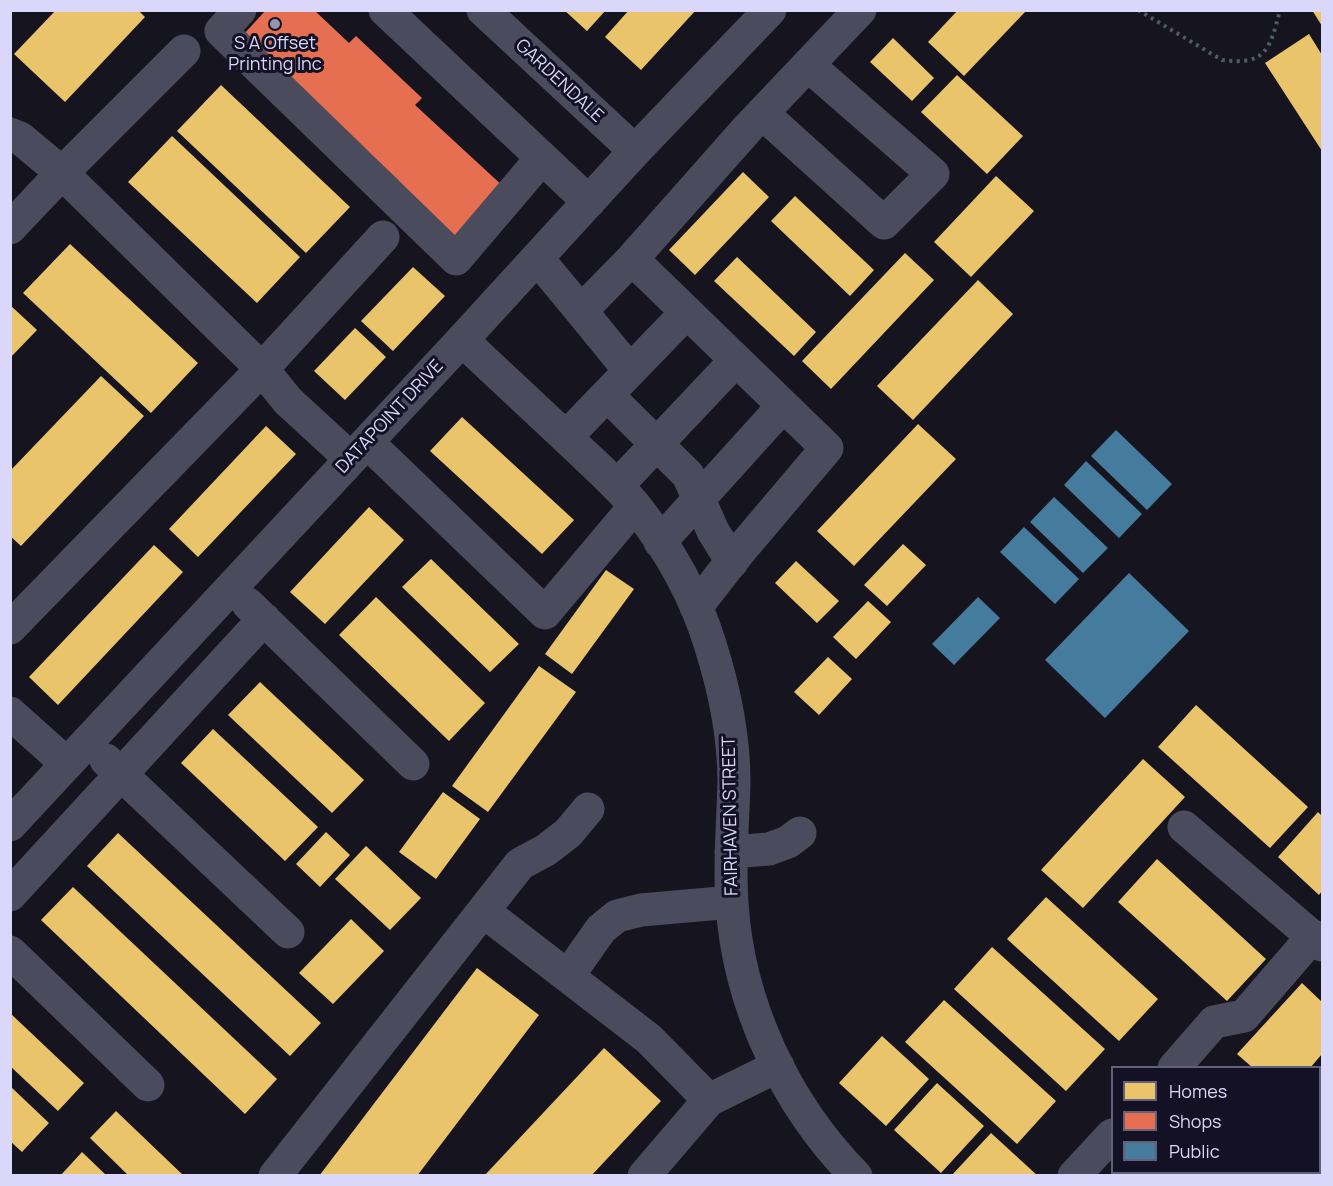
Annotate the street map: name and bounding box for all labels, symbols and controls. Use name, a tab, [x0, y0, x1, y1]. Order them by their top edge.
marker: S A Offset Printing Inc	[268, 17, 282, 31]
place label: S A Offset Printing Inc	[228, 33, 322, 76]
street label: GARDENDALE	[511, 35, 607, 127]
street label: DATAPOINT DRIVE	[332, 356, 448, 478]
street label: FAIRHAVEN STREET	[719, 736, 743, 896]
legend	[1111, 1066, 1321, 1174]
text: Homes	[1169, 1079, 1227, 1103]
text: Shops	[1169, 1109, 1221, 1133]
text: Public	[1169, 1139, 1220, 1163]

